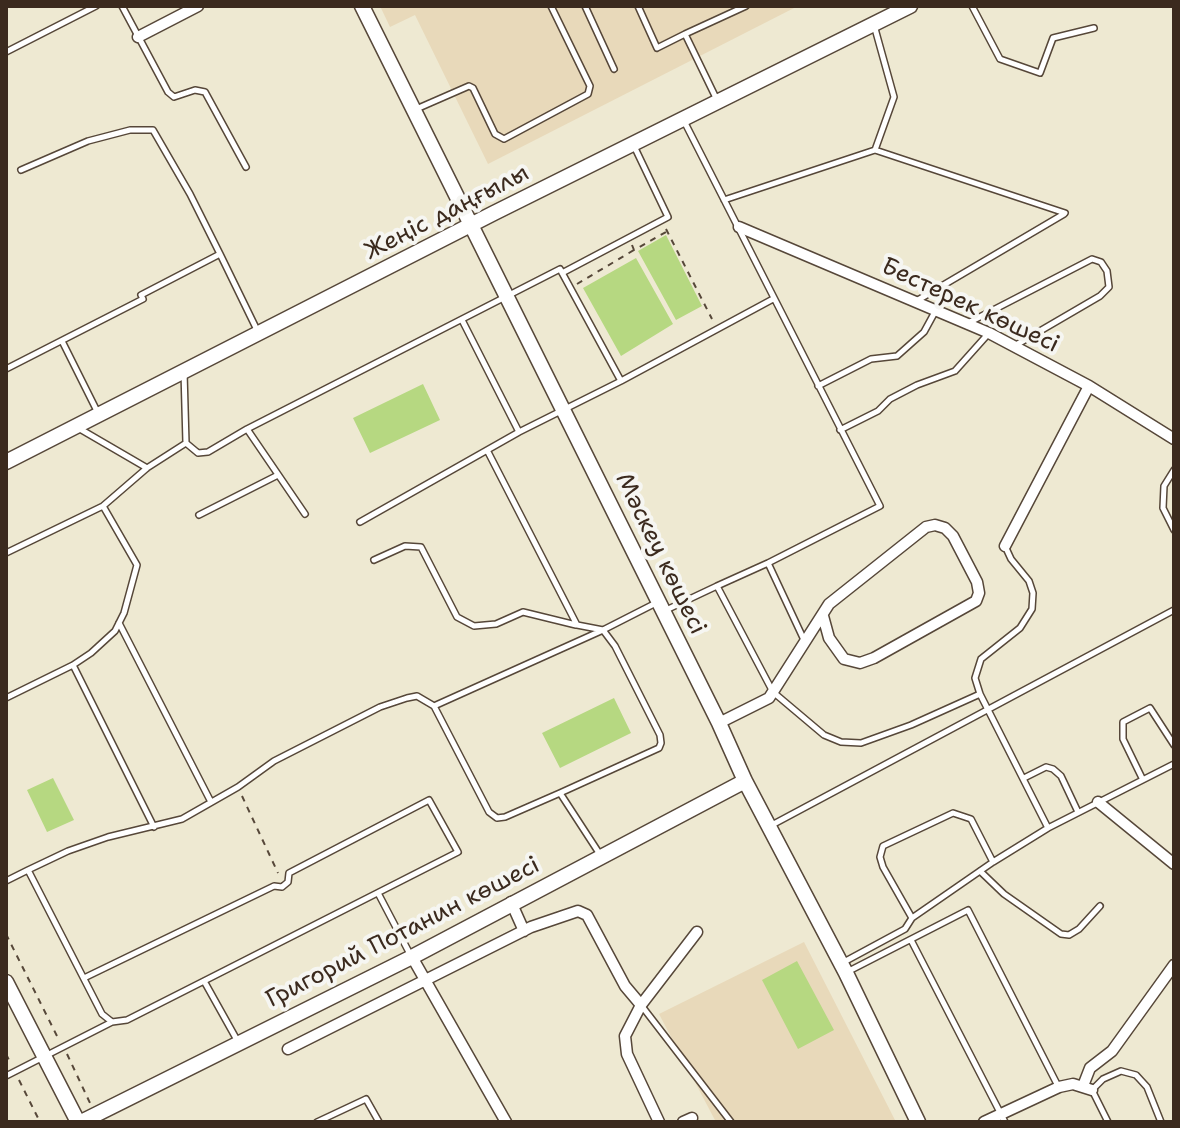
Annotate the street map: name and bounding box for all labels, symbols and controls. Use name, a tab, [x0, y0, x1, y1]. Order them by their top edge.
street label: Жеңіс даңғылы	[360, 159, 534, 267]
street label: Бестерек көшесі	[877, 252, 1063, 360]
street label: Мәскеу көшесі	[608, 469, 712, 639]
street label: Григорий Потанин көшесі	[261, 851, 545, 1015]

